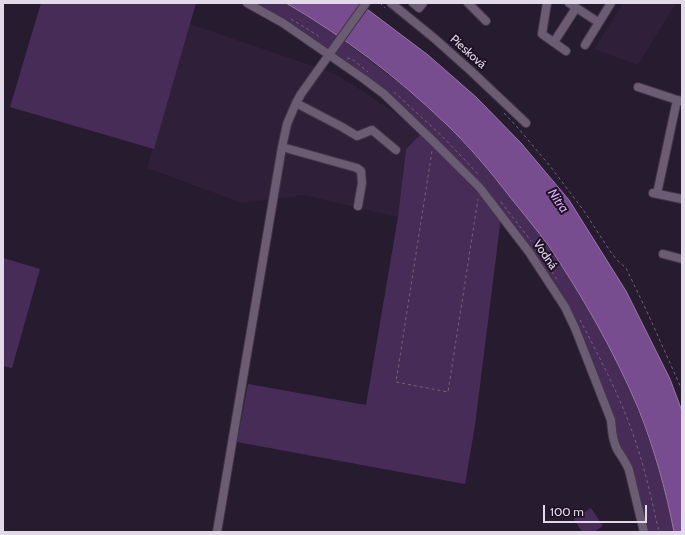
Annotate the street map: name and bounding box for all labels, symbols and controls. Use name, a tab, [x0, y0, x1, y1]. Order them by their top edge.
street label: Piesková	[447, 32, 489, 72]
water label: Nitra	[544, 186, 572, 216]
street label: Vodná	[530, 238, 560, 272]
scale bar	[545, 497, 649, 523]
text: 100 m	[550, 504, 584, 519]

